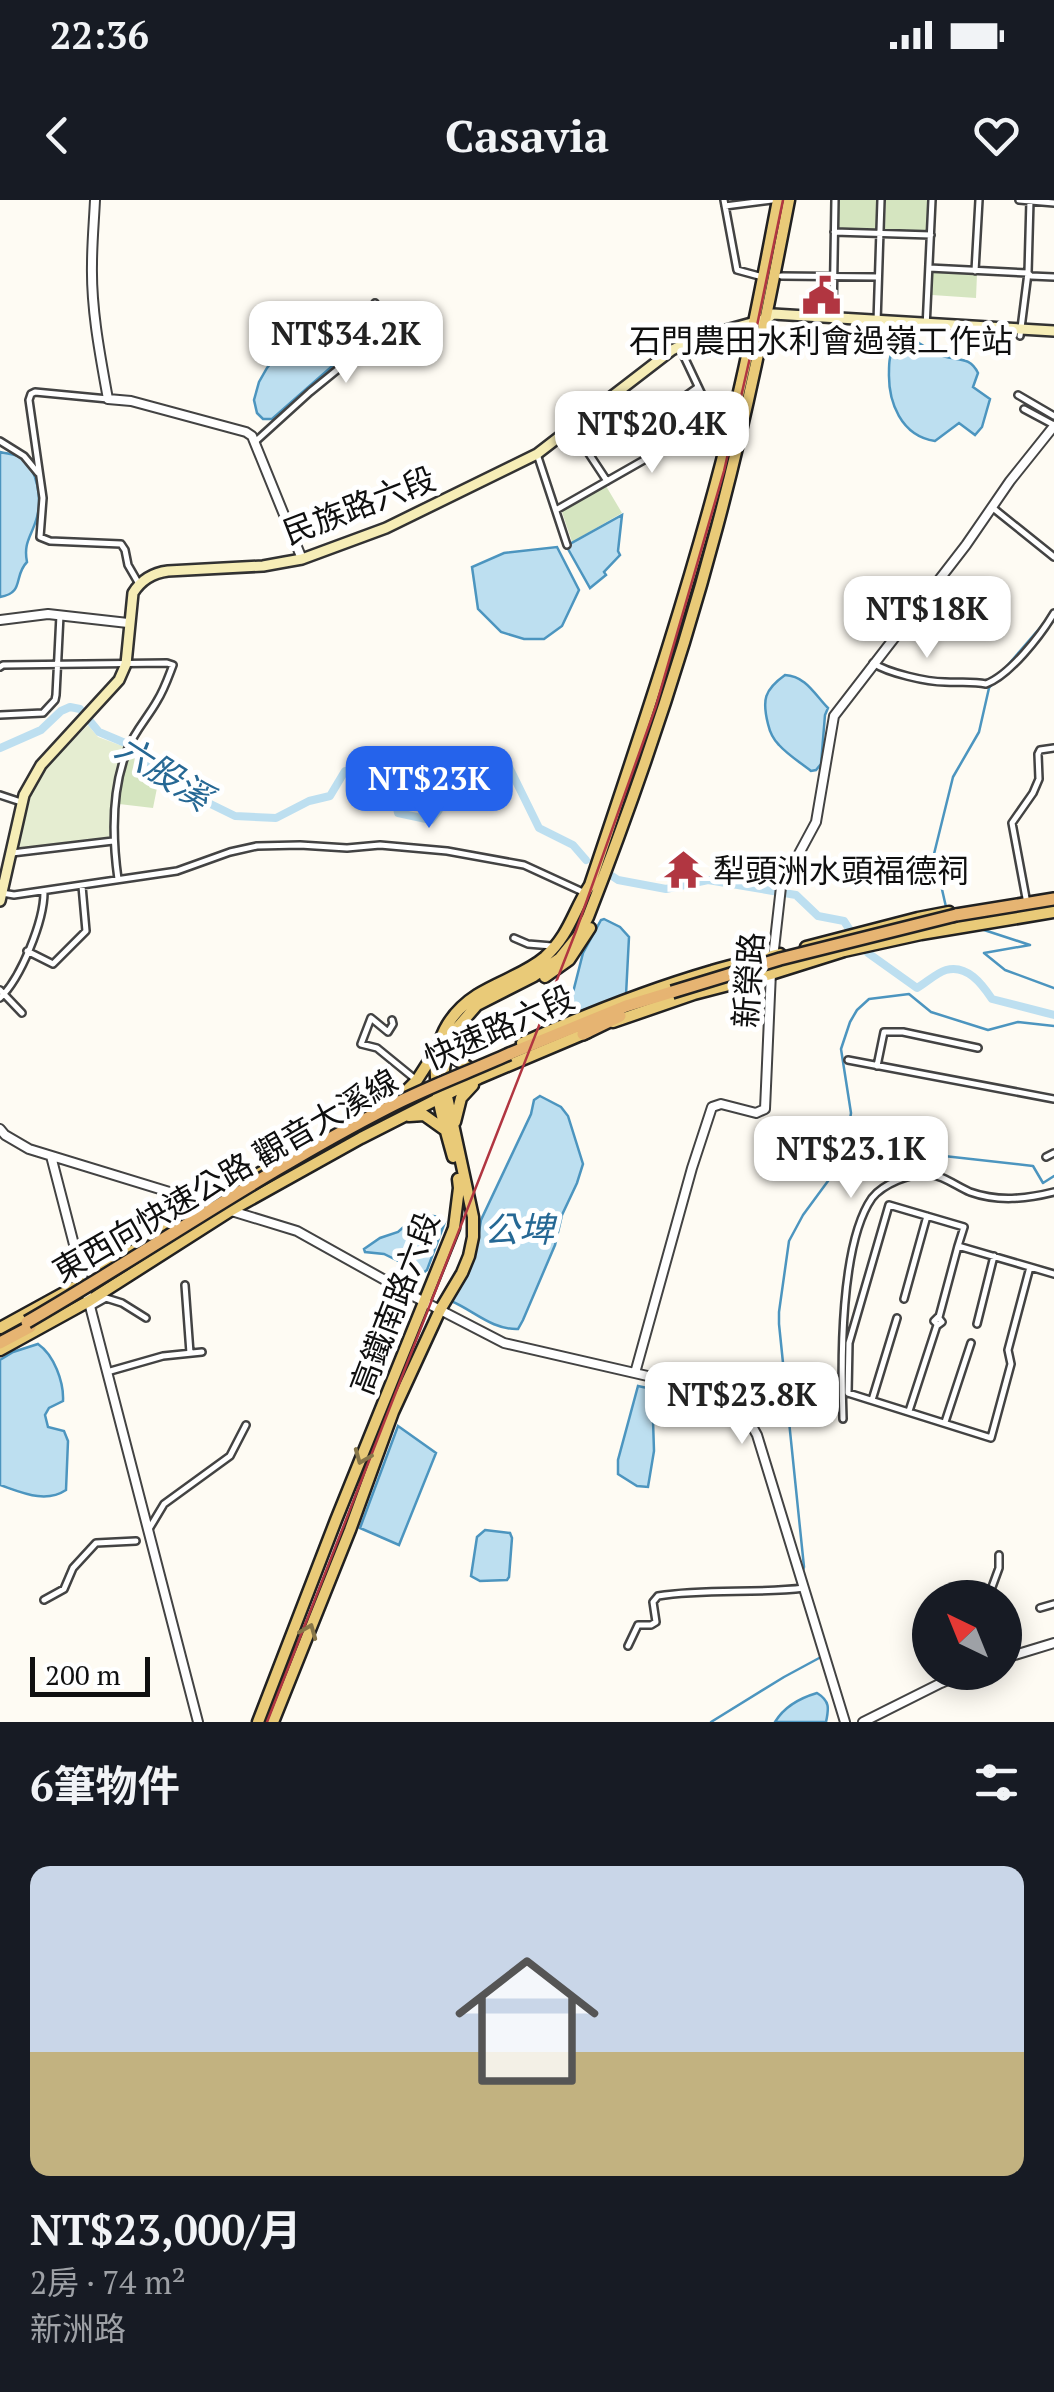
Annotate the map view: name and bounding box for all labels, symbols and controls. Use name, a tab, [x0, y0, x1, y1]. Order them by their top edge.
text: 22:36	[50, 10, 149, 60]
text: Casavia	[445, 105, 609, 165]
icon: back	[30, 108, 85, 163]
icon: heart	[969, 108, 1024, 163]
public building icon: 石門農田水利會過嶺工作站	[800, 274, 842, 316]
pin: NT$34.2K	[243, 301, 449, 386]
text: NT$34.2K	[271, 312, 421, 354]
place label: 石門農田水利會過嶺工作站	[629, 319, 1013, 361]
pin: NT$20.4K	[549, 391, 755, 476]
text: NT$20.4K	[577, 402, 727, 444]
street label: 民族路六段	[277, 457, 441, 553]
pin: NT$18K	[846, 576, 1008, 661]
text: NT$18K	[866, 587, 988, 629]
water label: 六股溪	[107, 724, 225, 823]
pin: NT$23K	[348, 746, 510, 831]
text: NT$23K	[368, 757, 490, 799]
temple icon: 犁頭洲水頭福德祠	[662, 849, 704, 891]
place label: 犁頭洲水頭福德祠	[713, 849, 969, 891]
street label: 新榮路	[724, 931, 772, 1029]
street label: 快速路六段	[417, 975, 581, 1079]
street label: 東西向快速公路 觀音大溪線	[45, 1059, 405, 1291]
pin: NT$23.1K	[748, 1116, 954, 1201]
text: NT$23.1K	[776, 1127, 926, 1169]
street label: 高鐵南路六段	[340, 1206, 448, 1400]
water label: 公埤	[484, 1206, 558, 1252]
pin: NT$23.8K	[639, 1362, 845, 1447]
text: NT$23.8K	[667, 1373, 817, 1415]
one-way arrow	[353, 1447, 373, 1465]
north arrow	[912, 1580, 1022, 1690]
map controls	[912, 1580, 1022, 1690]
one-way arrow	[298, 1624, 318, 1641]
scale bar	[30, 1652, 150, 1696]
text: 200 m	[45, 1656, 121, 1693]
icon: filters	[969, 1755, 1024, 1810]
text: 6筆物件	[30, 1757, 180, 1813]
icon: home	[437, 1931, 617, 2111]
text: NT$23,000/月	[30, 2201, 302, 2257]
text: 2房 · 74 m²	[30, 2261, 186, 2303]
text: 新洲路	[30, 2307, 126, 2349]

